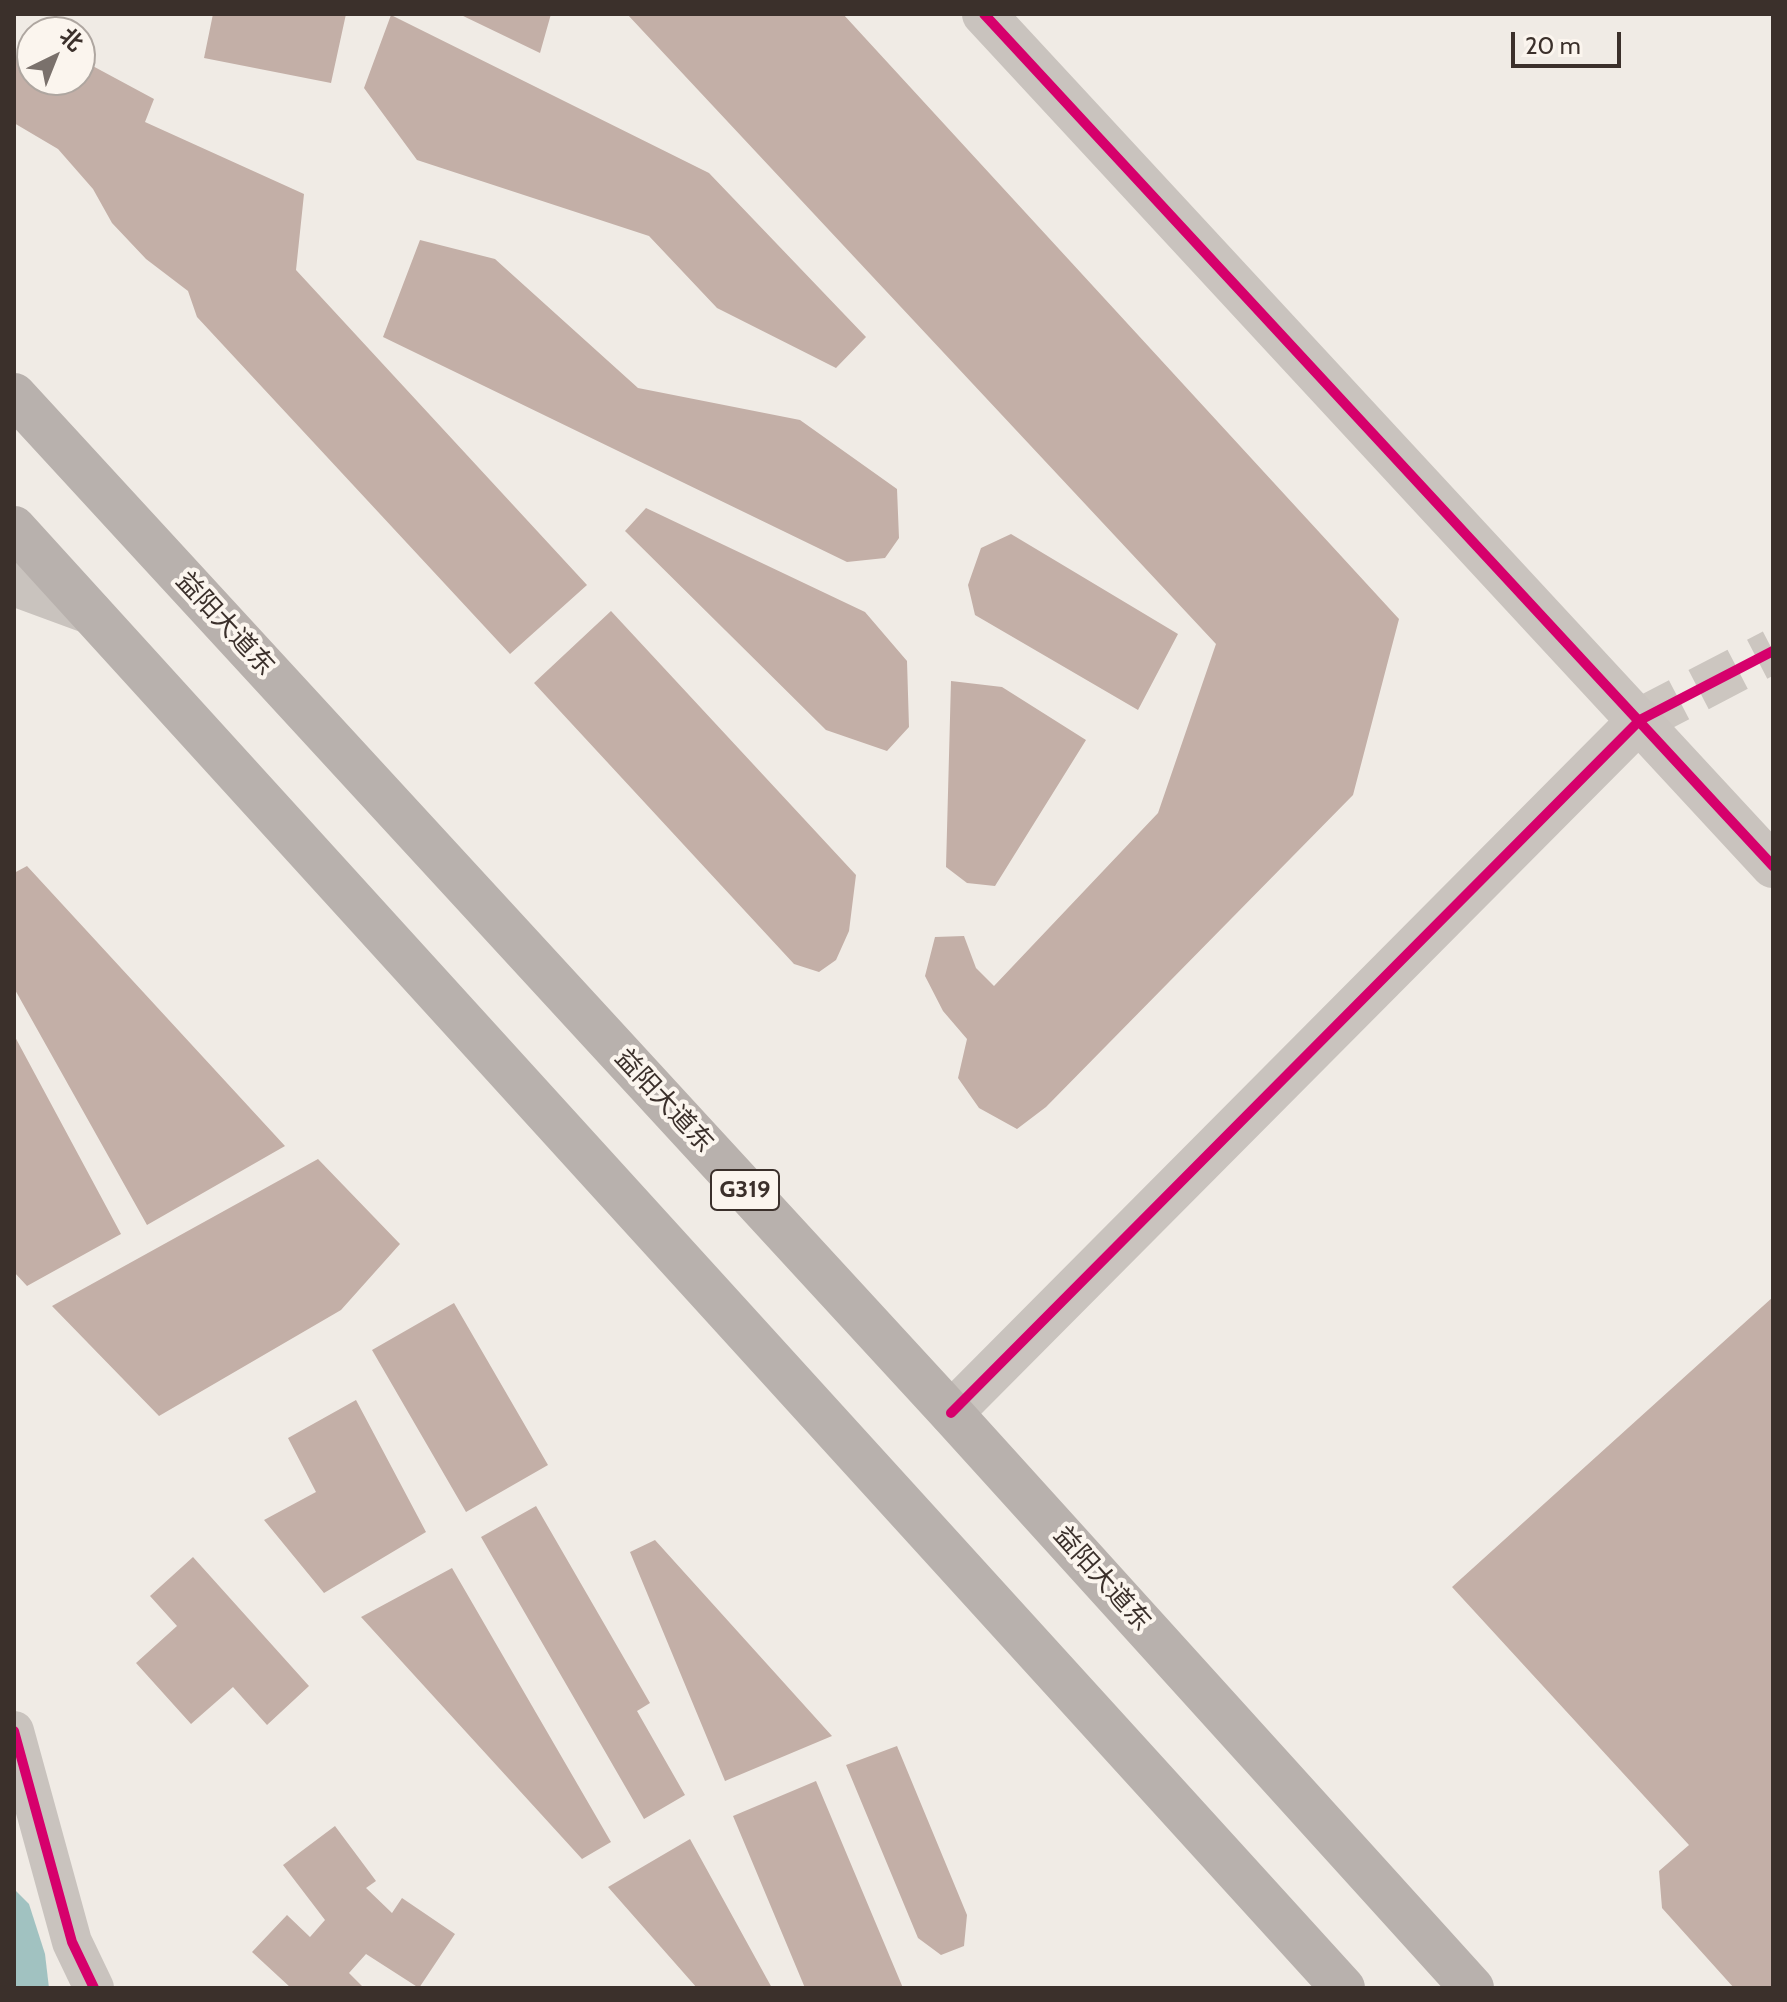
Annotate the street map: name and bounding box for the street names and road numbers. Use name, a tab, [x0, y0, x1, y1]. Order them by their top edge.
street label: 益阳大道东	[169, 566, 281, 682]
street label: 益阳大道东	[608, 1043, 720, 1159]
road number: G319	[711, 1170, 779, 1210]
street label: 益阳大道东	[1047, 1520, 1157, 1638]

